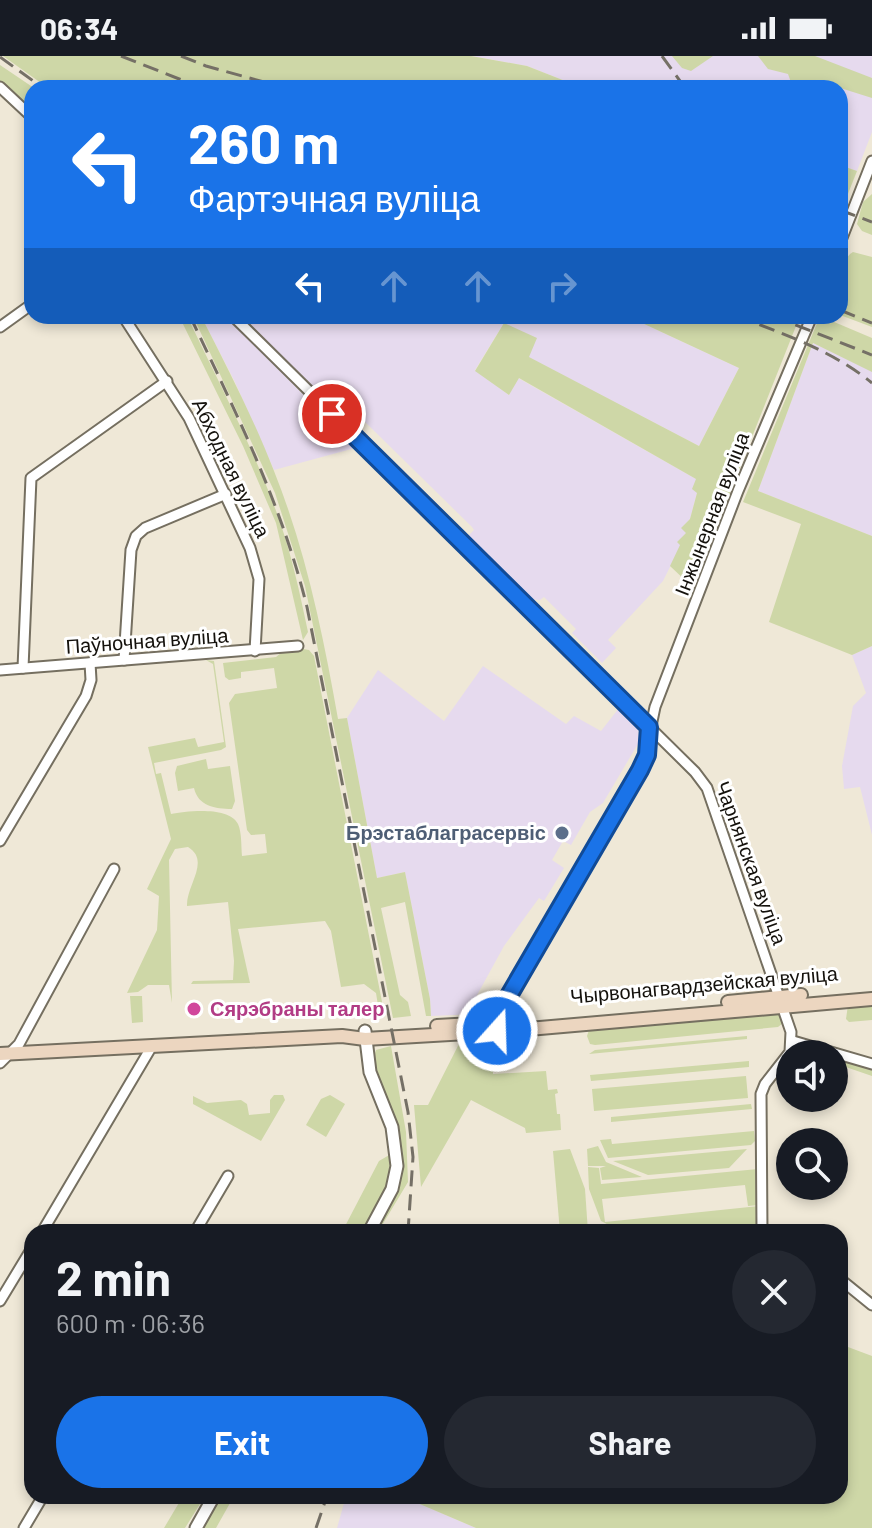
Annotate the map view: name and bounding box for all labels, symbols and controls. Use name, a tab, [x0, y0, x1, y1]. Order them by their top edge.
text: 06:34	[40, 10, 118, 46]
text: 260 m	[188, 108, 339, 175]
icon: left	[56, 112, 160, 216]
text: Фартэчная вуліца	[188, 176, 480, 219]
icon: left	[288, 264, 332, 308]
icon: ahead	[372, 264, 416, 308]
icon: ahead	[456, 264, 500, 308]
icon: right	[540, 264, 584, 308]
pin	[298, 380, 366, 448]
icon: arrive	[310, 392, 354, 436]
street label: Абходная вуліца	[188, 394, 276, 542]
street label: Інжынерная вуліца	[669, 428, 754, 599]
street label: Паўночная вуліца	[65, 622, 230, 658]
street label: Чарнянская вуліца	[711, 778, 793, 948]
place label: Брэстаблаграсервіс	[346, 820, 546, 844]
marker: Брэстаблаграсервіс	[553, 824, 571, 842]
street label: Чырвонагвардзейская вуліца	[569, 960, 840, 1008]
position arrow	[455, 989, 539, 1073]
place label: Сярэбраны талер	[210, 996, 384, 1020]
marker: Сярэбраны талер	[185, 1000, 203, 1018]
map controls	[776, 1040, 848, 1200]
button: sound	[776, 1040, 848, 1112]
button: search	[776, 1128, 848, 1200]
text: 2 min	[56, 1248, 171, 1306]
button: close	[732, 1250, 816, 1334]
text: 600 m · 06:36	[56, 1307, 205, 1338]
button: Exit	[56, 1396, 428, 1488]
button: Share	[444, 1396, 816, 1488]

